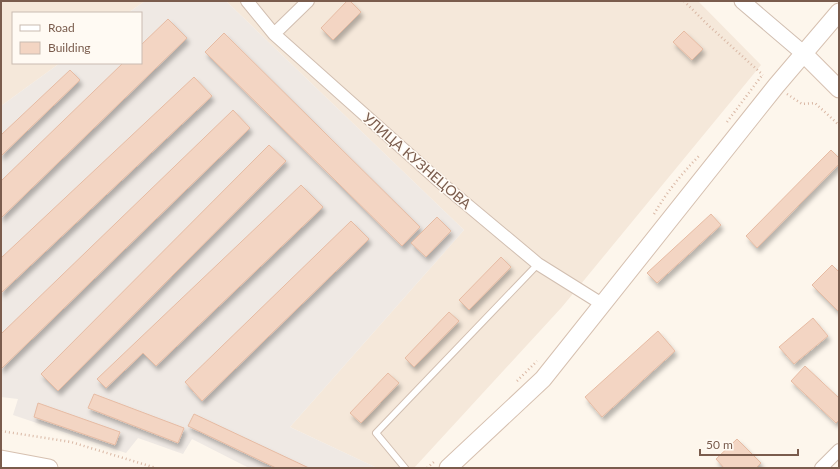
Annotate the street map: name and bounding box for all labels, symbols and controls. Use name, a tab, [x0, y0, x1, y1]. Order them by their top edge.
legend	[12, 12, 142, 64]
text: Road	[48, 20, 75, 35]
text: Building	[48, 40, 91, 55]
street label: УЛИЦА КУЗНЕЦОВА	[360, 109, 475, 213]
scale bar	[700, 431, 798, 457]
text: 50 m	[706, 437, 733, 452]

